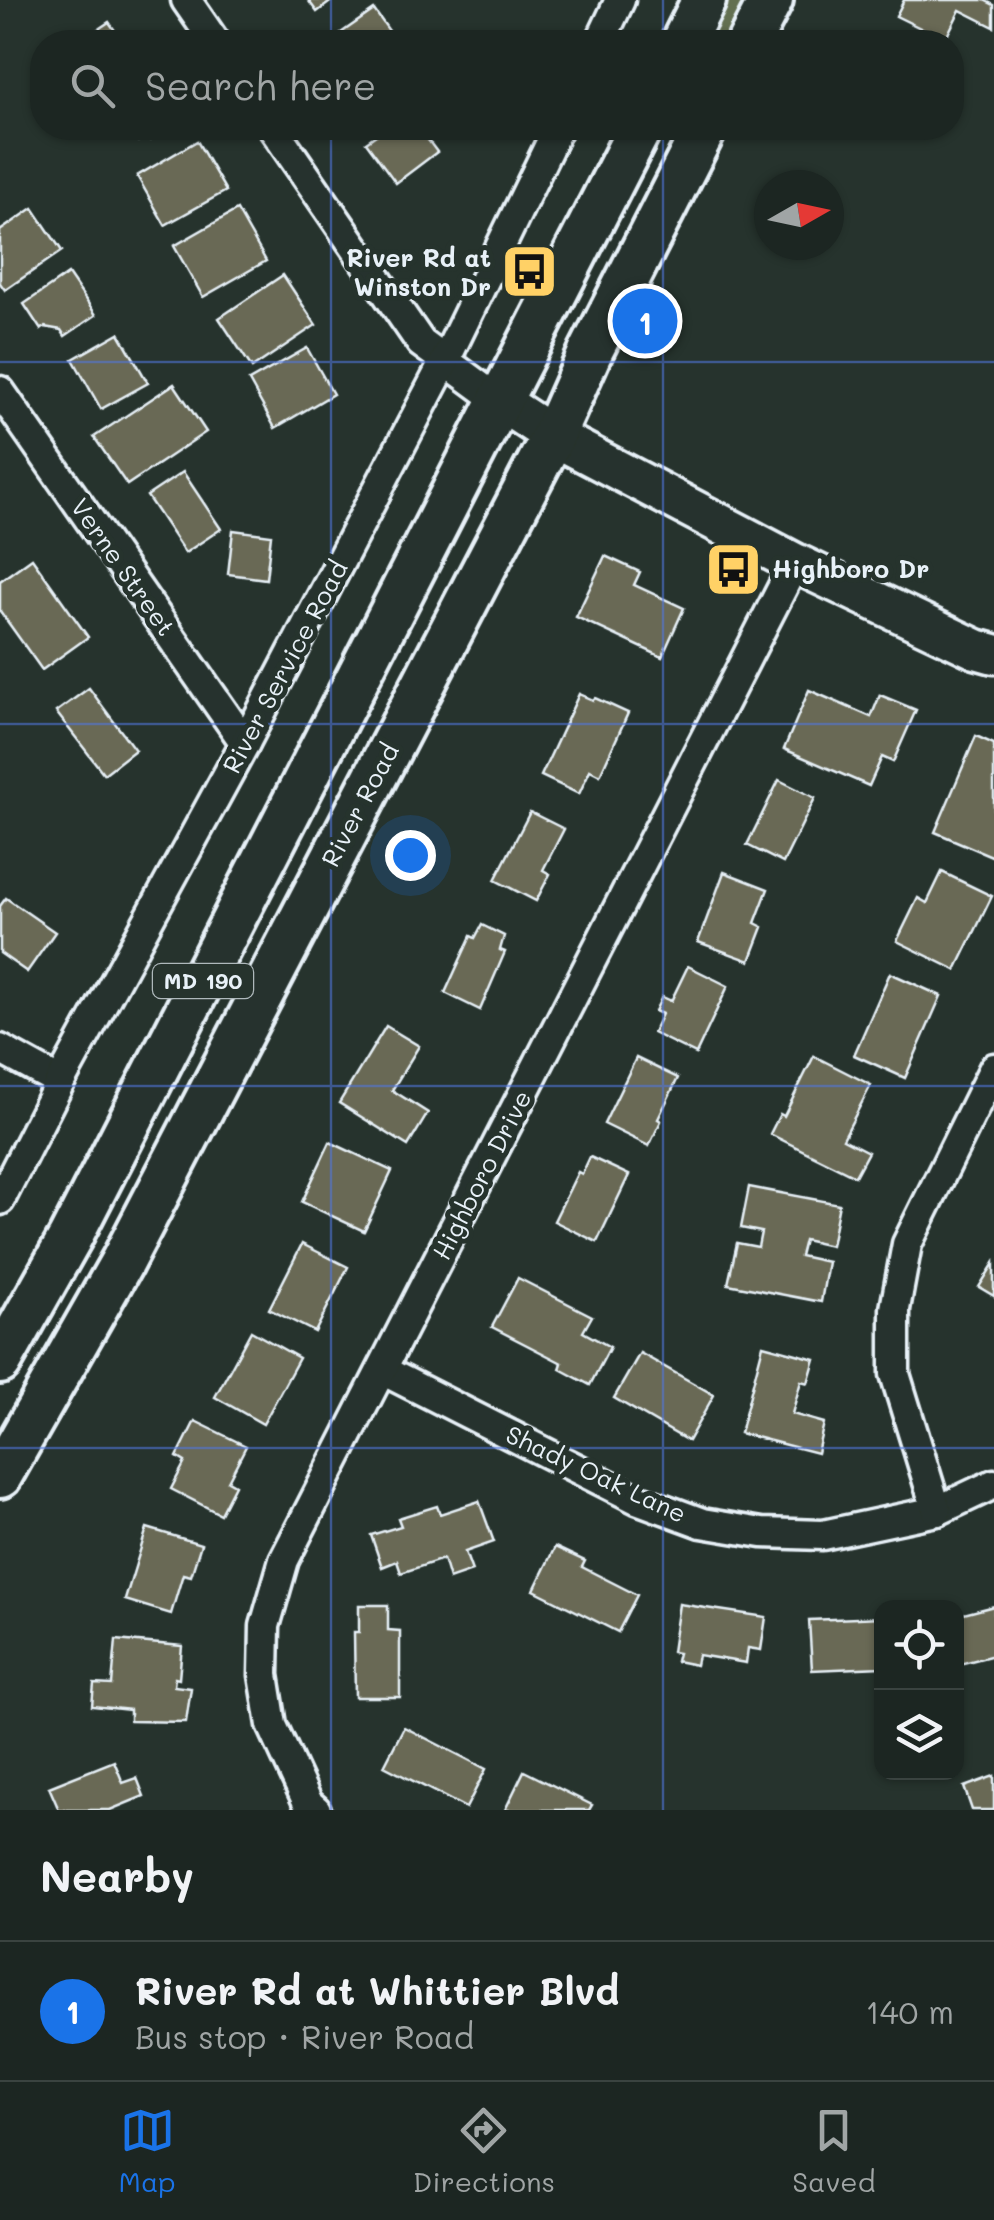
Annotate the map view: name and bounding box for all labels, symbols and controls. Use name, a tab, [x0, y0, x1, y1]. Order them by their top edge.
search box	[30, 30, 964, 140]
icon: search	[65, 58, 120, 113]
text: Search here	[145, 60, 376, 110]
north arrow	[754, 170, 844, 260]
place label: River Rd at Winston Dr	[346, 241, 491, 302]
bus stop icon: River Rd at Winston Dr	[500, 242, 560, 302]
pin: 1	[612, 284, 678, 358]
street label: Verne Street	[65, 491, 183, 642]
bus stop icon: Highboro Dr	[703, 539, 763, 599]
place label: Highboro Dr	[772, 552, 929, 584]
street label: River Service Road	[215, 555, 354, 778]
street label: River Road	[313, 737, 405, 872]
your location	[385, 830, 436, 881]
road number: MD 190	[153, 964, 253, 998]
street label: Highboro Drive	[425, 1084, 538, 1265]
street label: Shady Oak Lane	[501, 1417, 692, 1530]
map controls	[874, 1600, 964, 1780]
button: locate	[874, 1600, 964, 1690]
button: layers	[874, 1690, 964, 1780]
text: Nearby	[40, 1848, 194, 1903]
text: River Rd at Whittier Blvd	[135, 1965, 619, 2015]
text: 1	[65, 1990, 80, 2032]
text: 140 m	[865, 1990, 954, 2032]
text: Bus stop · River Road	[135, 2015, 474, 2057]
tab: Map	[119, 2103, 176, 2199]
tab: Directions	[413, 2103, 555, 2199]
tab: Saved	[792, 2103, 875, 2199]

